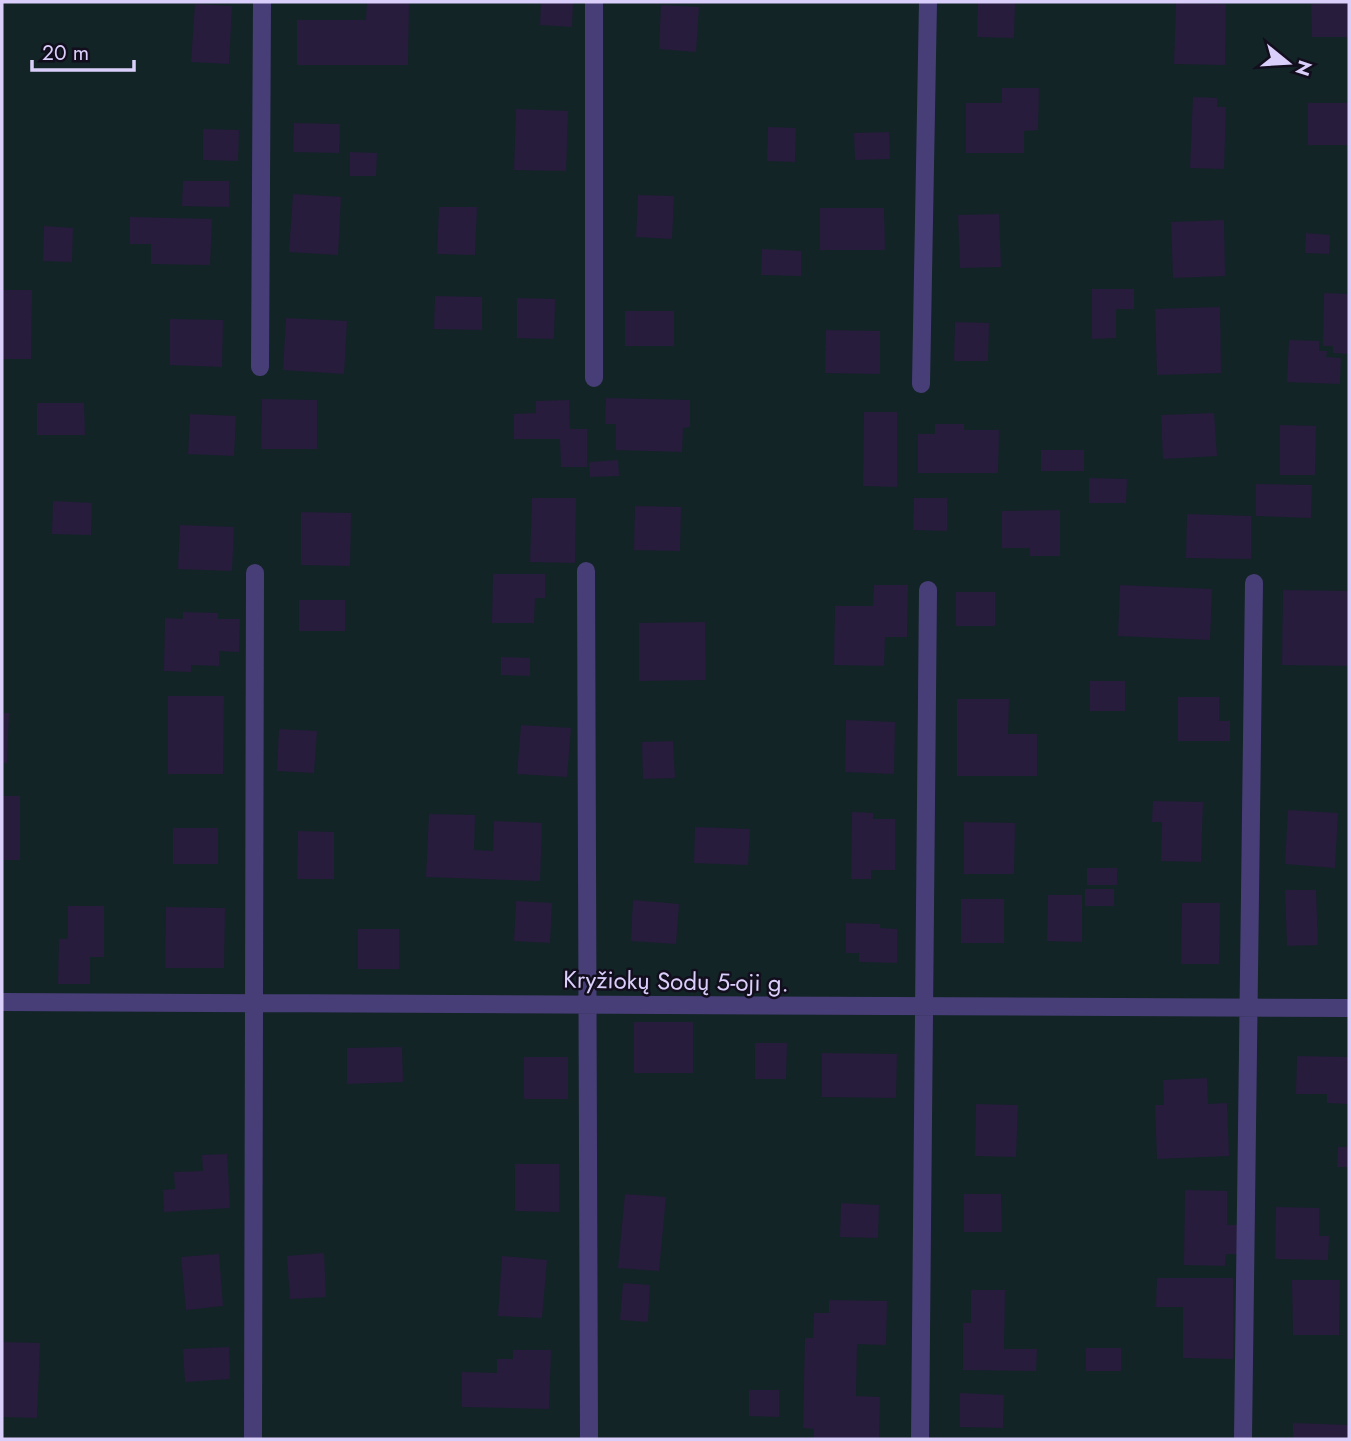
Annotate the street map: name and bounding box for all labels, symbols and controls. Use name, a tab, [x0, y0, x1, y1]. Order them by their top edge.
scale bar	[32, 28, 133, 72]
north arrow	[1253, 28, 1323, 98]
text: 20 m	[42, 38, 89, 68]
text: N	[1289, 57, 1319, 79]
street label: Kryžiokų Sodų 5-oji g.	[563, 962, 789, 1000]

